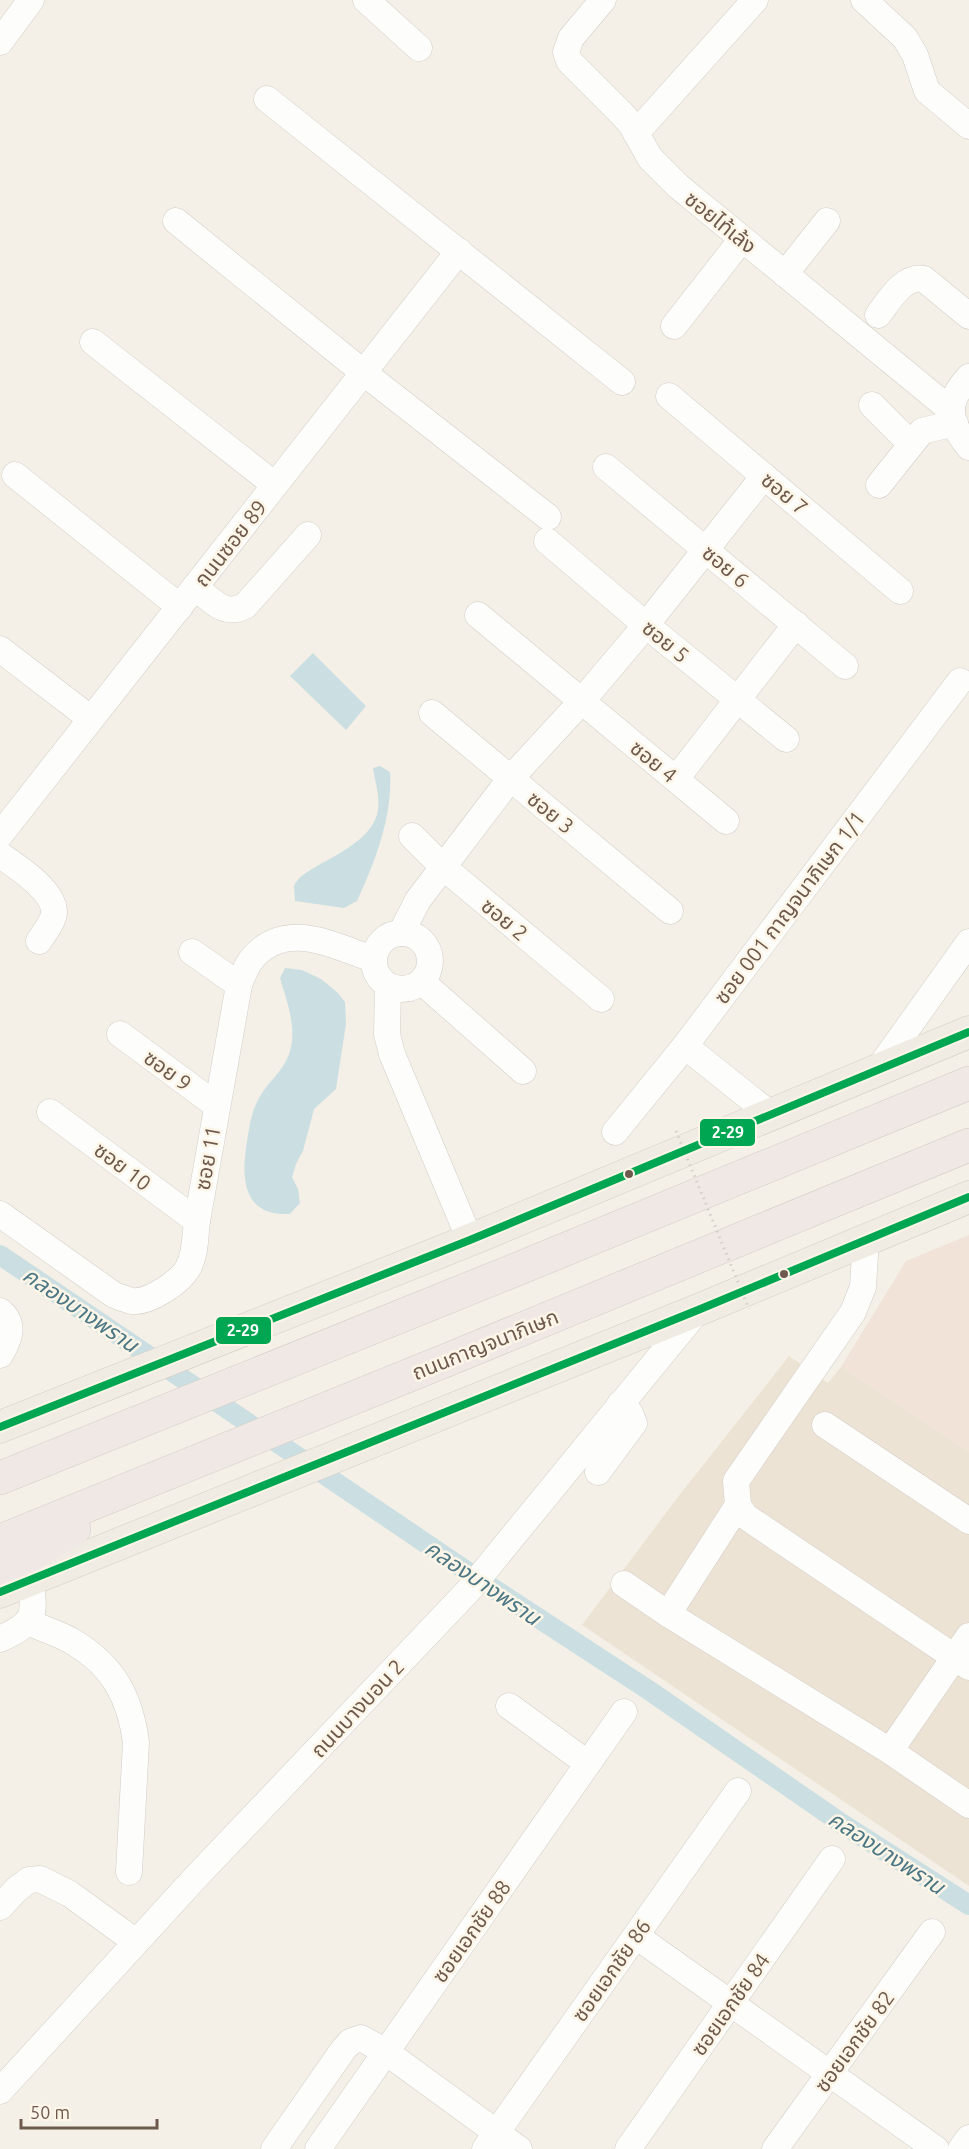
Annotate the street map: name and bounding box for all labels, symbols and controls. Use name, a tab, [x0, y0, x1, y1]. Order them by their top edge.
street label: ซอยไท้เล้ง	[681, 186, 761, 258]
street label: ซอย 7	[757, 467, 813, 519]
street label: ถนนซอย 89	[189, 495, 271, 591]
street label: ซอย 6	[698, 540, 754, 592]
street label: ซอย 5	[638, 615, 694, 667]
street label: ซอย 4	[626, 735, 682, 787]
street label: ซอย 3	[523, 786, 579, 838]
street label: ซอย 001 กาญจนาภิเษก 1/1	[709, 806, 869, 1008]
street label: ซอย 2	[477, 893, 533, 945]
street label: ซอย 9	[140, 1045, 196, 1095]
line badge: 2-29	[699, 1118, 756, 1147]
text: 2-29	[712, 1123, 744, 1141]
street label: ซอย 11	[190, 1124, 224, 1192]
street label: ซอย 10	[90, 1137, 156, 1195]
unlabelled marker	[623, 1168, 635, 1180]
water label: คลองบางพราน	[19, 1261, 144, 1357]
unlabelled marker	[778, 1268, 790, 1280]
street label: ถนนกาญจนาภิเษก	[408, 1304, 562, 1384]
line badge: 2-29	[215, 1316, 272, 1345]
text: 2-29	[227, 1321, 259, 1339]
water label: คลองบางพราน	[421, 1534, 546, 1630]
street label: ถนนบางบอน 2	[306, 1654, 408, 1762]
water label: คลองบางพราน	[824, 1805, 951, 1900]
street label: ซอยเอกชัย 88	[427, 1875, 515, 1987]
street label: ซอยเอกชัย 86	[567, 1914, 655, 2026]
street label: ซอยเอกชัย 84	[686, 1948, 774, 2060]
street label: ซอยเอกชัย 82	[809, 1986, 899, 2096]
scale bar	[21, 2092, 158, 2130]
text: 50 m	[30, 2102, 70, 2122]

